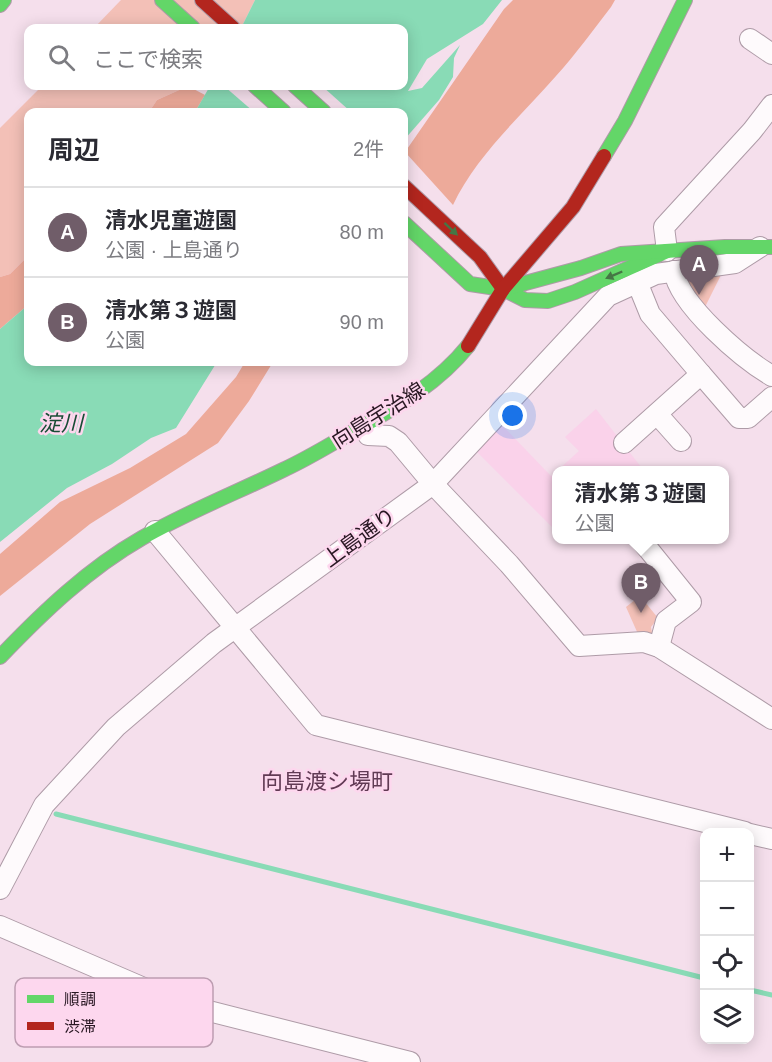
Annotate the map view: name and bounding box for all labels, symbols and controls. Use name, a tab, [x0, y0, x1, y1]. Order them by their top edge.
search box	[24, 24, 408, 90]
icon: search	[45, 41, 78, 74]
text: ここで検索	[93, 47, 203, 72]
text: 周辺	[48, 135, 100, 165]
text: 2件	[353, 138, 384, 160]
text: 清水児童遊園	[105, 208, 237, 233]
text: A	[60, 221, 75, 243]
text: 80 m	[340, 221, 384, 243]
one-way arrow	[443, 222, 457, 236]
text: 公園 · 上島通り	[105, 239, 243, 261]
pin: A	[680, 246, 718, 295]
one-way arrow	[605, 271, 623, 280]
text: 清水第３遊園	[105, 298, 237, 323]
text: B	[60, 311, 75, 333]
text: 90 m	[340, 311, 384, 333]
text: 公園	[105, 329, 145, 351]
street label: 向島宇治線	[327, 377, 429, 453]
your location	[498, 401, 527, 430]
water label: 淀川	[39, 411, 85, 436]
popup	[552, 466, 729, 544]
text: 清水第３遊園	[574, 481, 707, 506]
street label: 上島通り	[318, 503, 400, 571]
text: 公園	[574, 512, 614, 534]
pin: B	[622, 564, 660, 613]
district label: 向島渡シ場町	[261, 769, 393, 794]
map controls	[700, 828, 754, 1044]
button: +	[700, 828, 754, 882]
button: −	[700, 882, 754, 936]
button: locate	[700, 936, 754, 990]
legend	[15, 978, 213, 1047]
button: layers	[700, 990, 754, 1044]
text: 順調	[64, 991, 96, 1008]
text: 渋滞	[64, 1018, 96, 1035]

